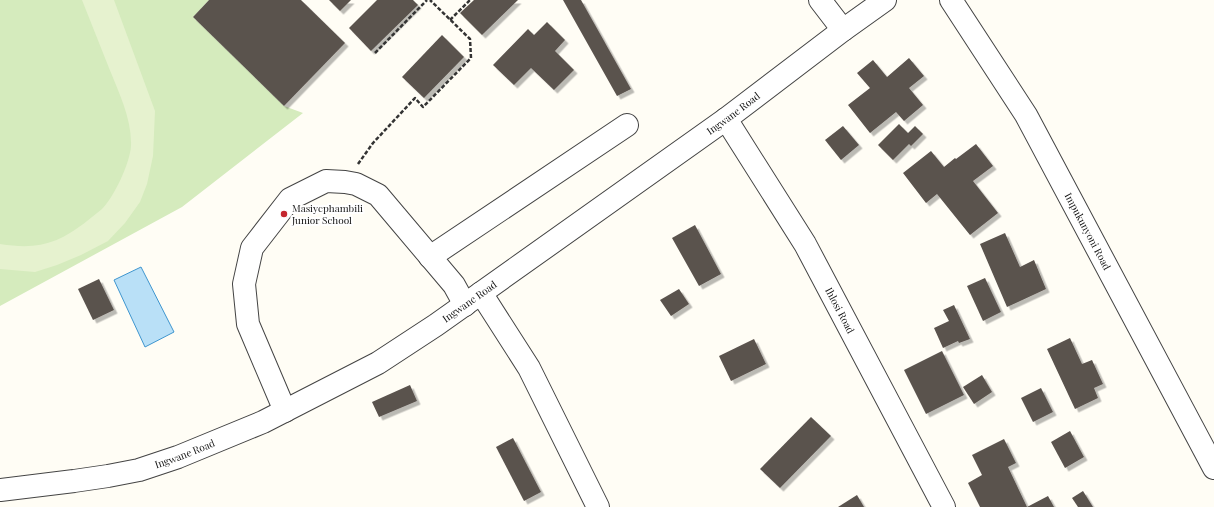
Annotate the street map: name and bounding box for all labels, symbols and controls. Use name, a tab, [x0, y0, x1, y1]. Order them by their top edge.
street label: Ingwane Road	[704, 89, 763, 138]
street label: Impukunyoni Road	[1062, 190, 1114, 273]
place label: Masiyephambili Junior School	[291, 201, 363, 227]
marker: Masiyephambili Junior School	[279, 209, 289, 219]
street label: Ingwane Road	[439, 277, 499, 325]
street label: Ihlosi Road	[822, 285, 858, 336]
street label: Ingwane Road	[153, 436, 217, 471]

